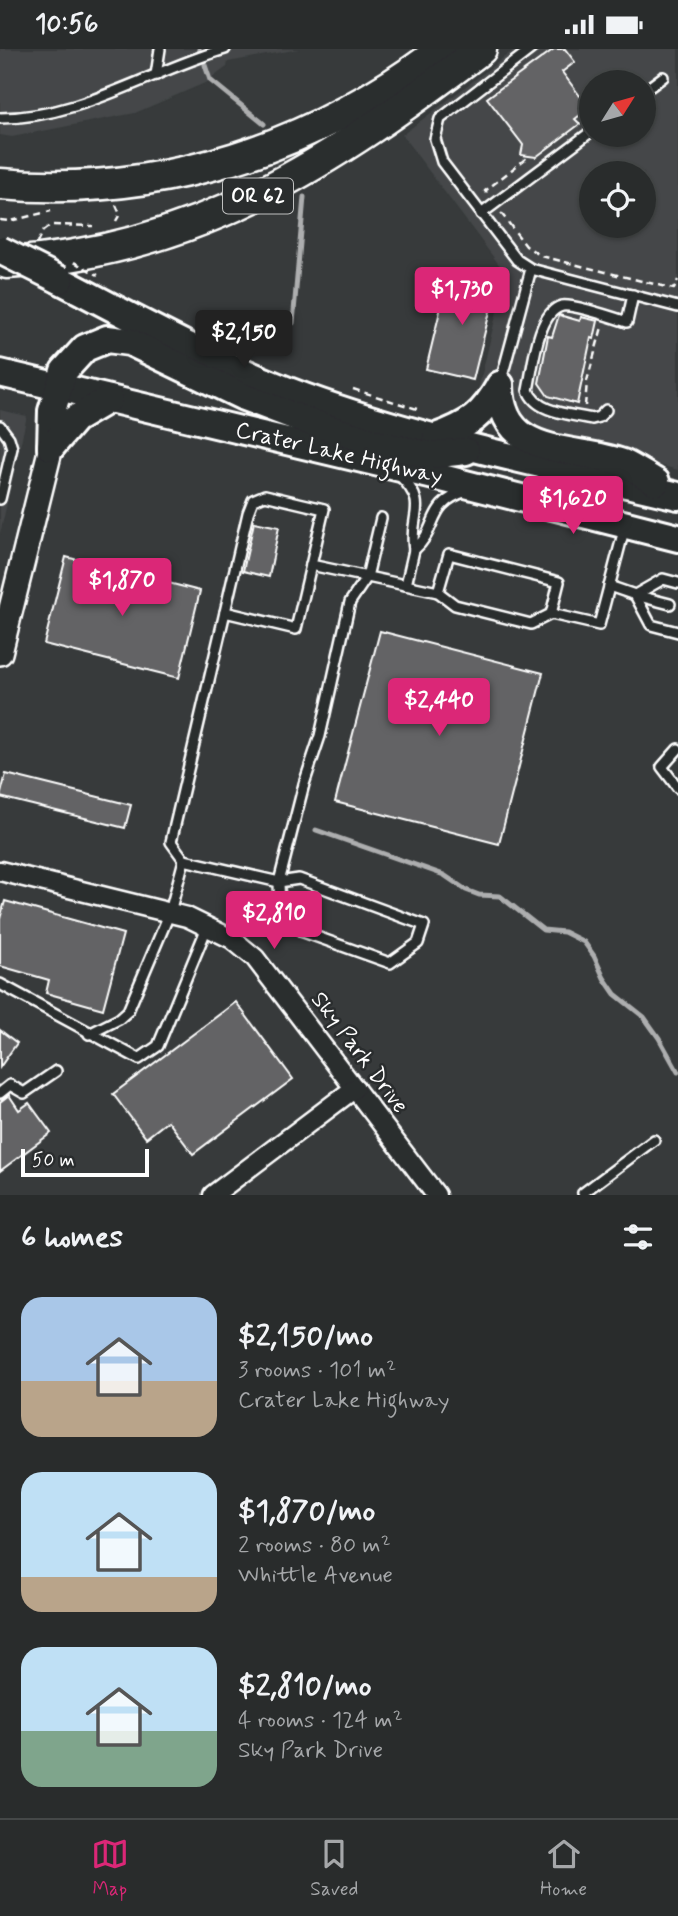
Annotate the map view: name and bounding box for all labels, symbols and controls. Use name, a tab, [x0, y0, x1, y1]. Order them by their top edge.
text: 10:56	[35, 8, 98, 42]
north arrow	[579, 70, 656, 147]
map controls	[579, 70, 656, 238]
button: locate	[579, 161, 656, 238]
road number: OR 62	[223, 179, 293, 213]
pin: $1,730	[405, 267, 519, 327]
text: $1,730	[431, 275, 493, 305]
pin: $2,150	[187, 311, 301, 370]
text: $2,150	[211, 318, 277, 348]
street label: Crater Lake Highway	[232, 416, 445, 494]
pin: $1,620	[516, 477, 630, 536]
text: $1,620	[539, 484, 607, 514]
pin: $1,870	[65, 559, 179, 618]
text: $1,870	[88, 566, 156, 596]
pin: $2,440	[382, 679, 496, 738]
text: $2,440	[404, 686, 474, 716]
pin: $2,810	[217, 891, 331, 951]
text: $2,810	[242, 899, 306, 929]
street label: Sky Park Drive	[303, 986, 415, 1120]
scale bar	[21, 1146, 149, 1178]
text: 50 m	[32, 1148, 75, 1173]
text: 6 homes	[21, 1218, 123, 1257]
icon: filters	[619, 1218, 657, 1256]
text: $2,150/mo	[238, 1317, 373, 1356]
icon: home	[77, 1325, 161, 1409]
text: 3 rooms · 101 m²	[238, 1356, 396, 1386]
text: Crater Lake Highway	[238, 1386, 450, 1416]
text: $1,870/mo	[238, 1492, 375, 1531]
icon: home	[77, 1500, 161, 1584]
text: 2 rooms · 80 m²	[238, 1531, 391, 1561]
text: Whittle Avenue	[238, 1561, 393, 1591]
text: $2,810/mo	[238, 1667, 372, 1706]
icon: home	[77, 1675, 161, 1759]
text: 4 rooms · 124 m²	[238, 1706, 403, 1736]
text: Sky Park Drive	[238, 1736, 383, 1766]
tab: Map	[91, 1835, 129, 1902]
tab: Saved	[310, 1835, 358, 1902]
tab: Home	[540, 1835, 587, 1902]

